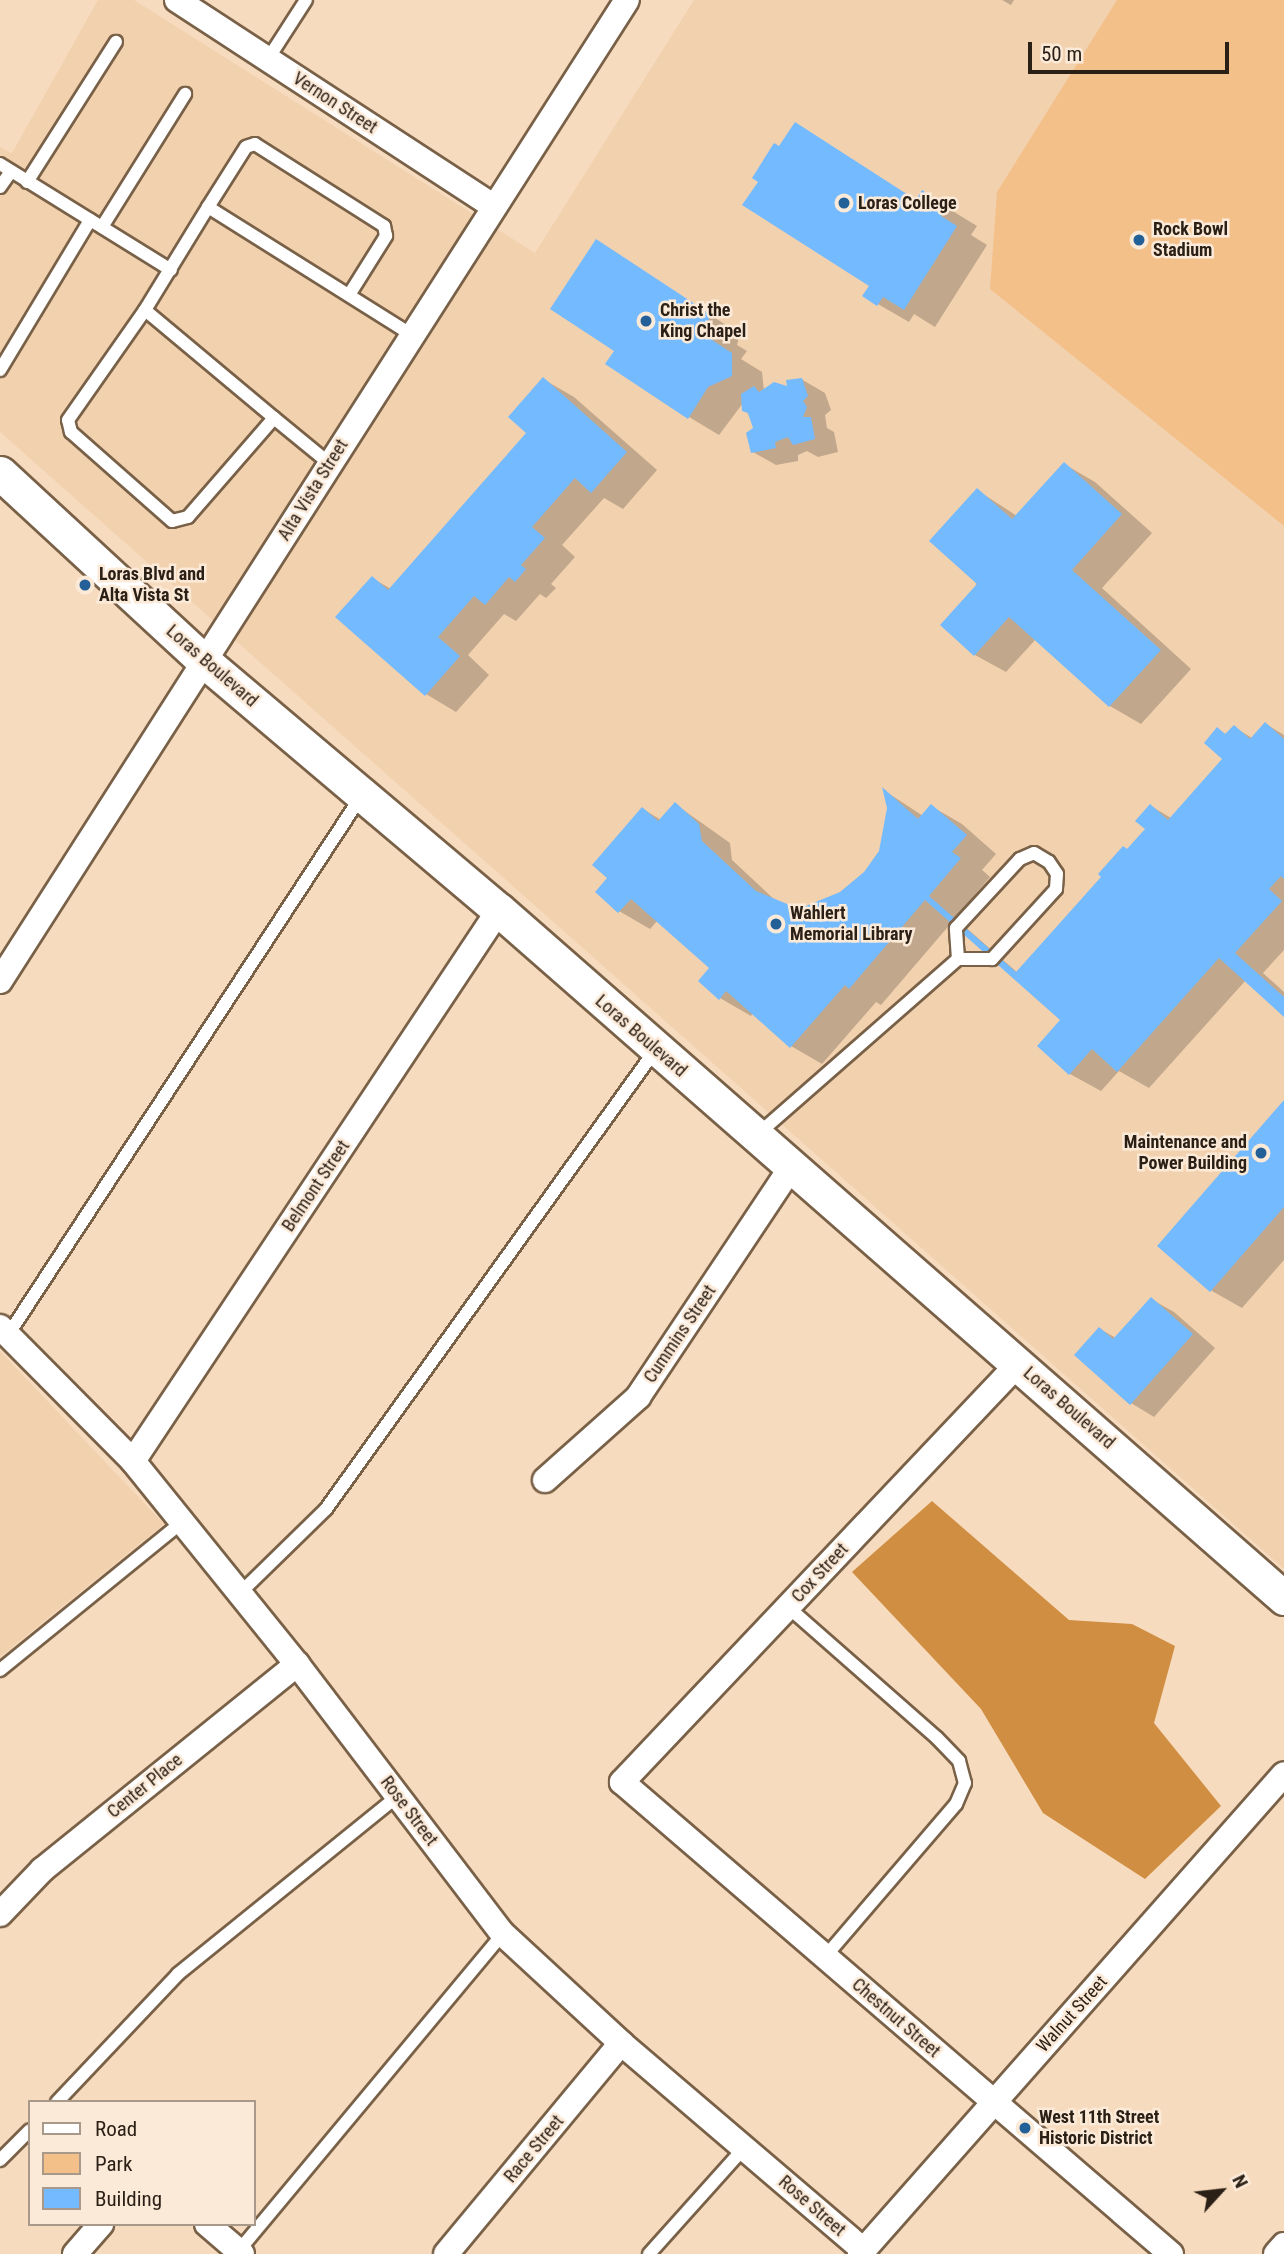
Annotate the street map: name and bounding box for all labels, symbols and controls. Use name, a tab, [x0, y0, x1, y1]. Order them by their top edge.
scale bar	[1032, 28, 1233, 72]
text: 50 m	[1041, 42, 1082, 66]
street label: Vernon Street	[289, 68, 381, 138]
place label: Loras College	[858, 192, 957, 214]
marker: Loras College	[836, 195, 852, 211]
place label: Rock Bowl Stadium	[1153, 219, 1228, 262]
marker: Rock Bowl Stadium	[1131, 232, 1147, 248]
place label: Christ the King Chapel	[660, 300, 746, 342]
marker: Christ the King Chapel	[638, 313, 654, 329]
street label: Alta Vista Street	[273, 435, 353, 545]
place label: Loras Blvd and Alta Vista St	[99, 564, 205, 606]
marker: Loras Blvd and Alta Vista St	[77, 577, 93, 593]
street label: Loras Boulevard	[162, 620, 262, 712]
place label: Wahlert Memorial Library	[790, 903, 913, 946]
marker: Wahlert Memorial Library	[768, 916, 784, 932]
street label: Loras Boulevard	[591, 990, 691, 1082]
place label: Maintenance and Power Building	[1124, 1132, 1247, 1174]
street label: Belmont Street	[278, 1136, 354, 1236]
marker: Maintenance and Power Building	[1253, 1145, 1269, 1161]
street label: Cummins Street	[639, 1281, 721, 1387]
street label: Loras Boulevard	[1019, 1362, 1119, 1454]
street label: Cox Street	[787, 1539, 853, 1607]
street label: Center Place	[103, 1749, 187, 1823]
street label: Rose Street	[376, 1772, 442, 1850]
street label: Walnut Street	[1032, 1971, 1112, 2057]
street label: Chestnut Street	[847, 1974, 945, 2062]
legend	[28, 2100, 256, 2226]
place label: West 11th Street Historic District	[1039, 2107, 1159, 2150]
street label: Race Street	[500, 2111, 568, 2187]
text: Road	[95, 2117, 137, 2141]
marker: West 11th Street Historic District	[1017, 2120, 1033, 2136]
text: Park	[95, 2152, 132, 2176]
north arrow	[1186, 2156, 1256, 2226]
street label: Rose Street	[774, 2171, 850, 2241]
text: N	[1227, 2171, 1253, 2192]
text: Building	[95, 2187, 162, 2211]

